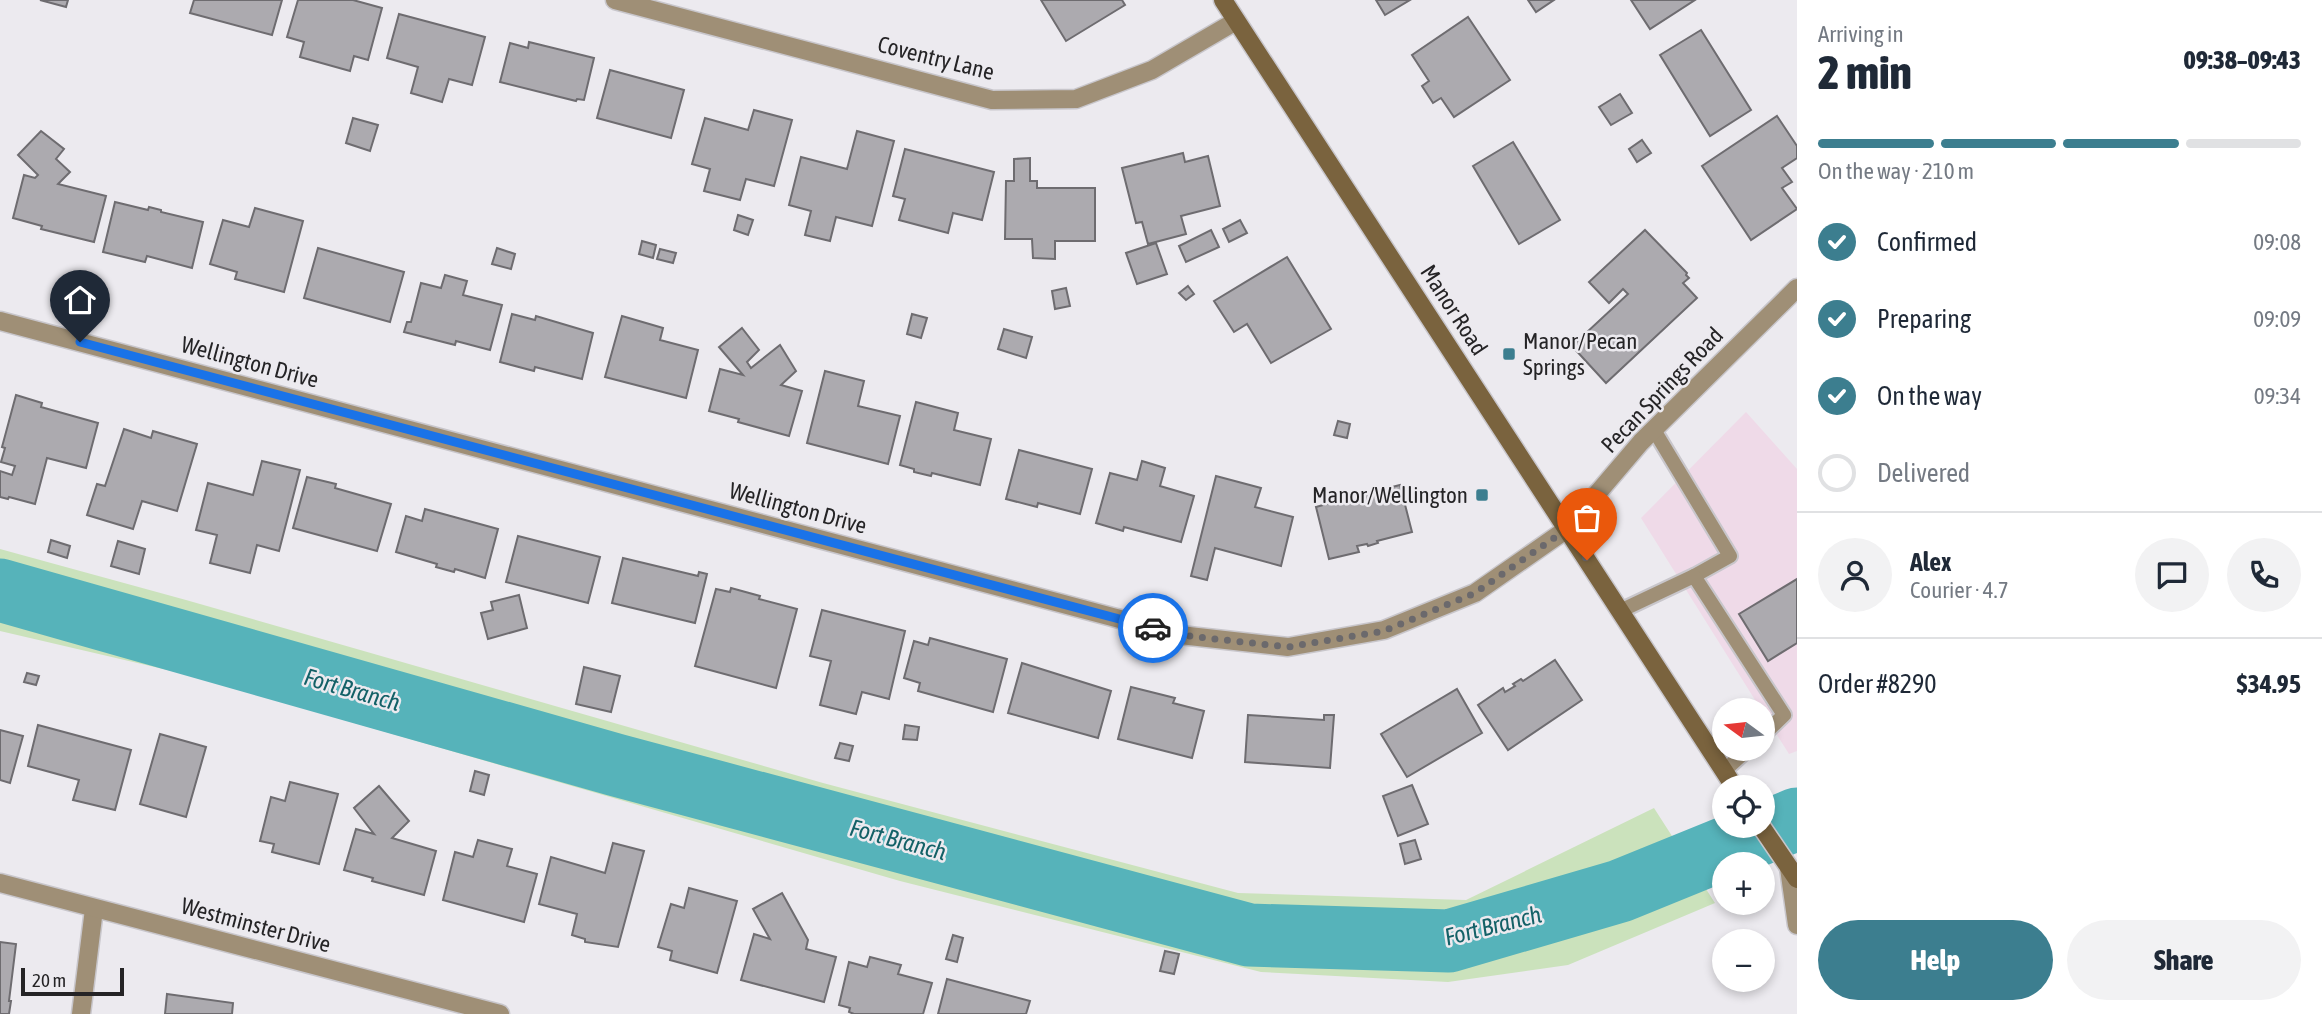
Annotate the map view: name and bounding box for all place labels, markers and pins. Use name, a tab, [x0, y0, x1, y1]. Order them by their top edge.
pin	[50, 270, 110, 342]
place label: Manor/Pecan Springs	[1523, 328, 1637, 380]
marker: Manor/Pecan Springs	[1501, 346, 1517, 362]
place label: Manor/Wellington	[1312, 482, 1468, 508]
marker: Manor/Wellington	[1474, 487, 1490, 503]
pin	[1557, 488, 1617, 560]

